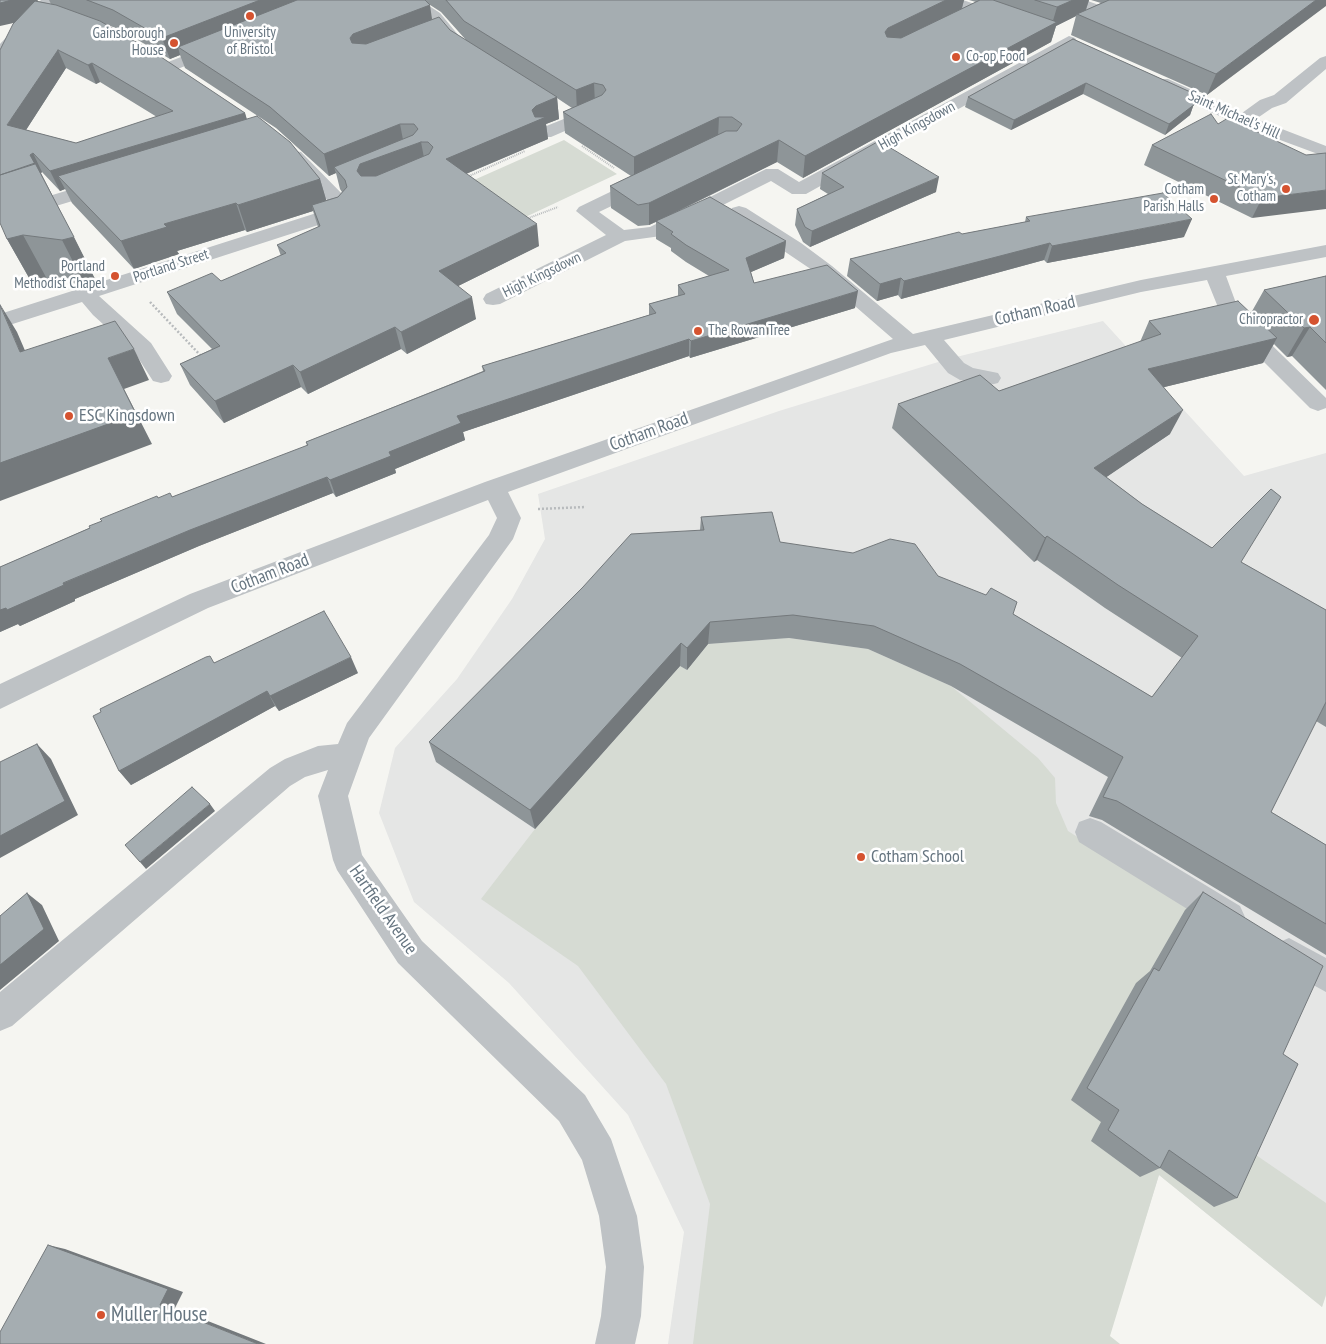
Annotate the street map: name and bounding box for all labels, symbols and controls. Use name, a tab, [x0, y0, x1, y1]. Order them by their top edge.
marker: University of Bristol	[244, 10, 256, 22]
place label: University of Bristol	[224, 24, 276, 59]
place label: Gainsborough House	[93, 25, 164, 60]
marker: Gainsborough House	[168, 37, 180, 49]
place label: Co-op Food	[966, 48, 1025, 66]
marker: Co-op Food	[950, 51, 962, 63]
street label: Saint Michael's Hill	[1185, 87, 1283, 143]
street label: High Kingsdown	[876, 98, 958, 154]
place label: St Mary's, Cotham	[1227, 171, 1276, 206]
place label: Cotham Parish Halls	[1143, 181, 1204, 216]
marker: St Mary's, Cotham	[1280, 183, 1292, 195]
marker: Cotham Parish Halls	[1208, 193, 1220, 205]
street label: Portland Street	[131, 245, 211, 287]
street label: High Kingsdown	[500, 248, 584, 302]
place label: Portland Methodist Chapel	[14, 258, 105, 293]
marker: Portland Methodist Chapel	[109, 270, 121, 282]
street label: Cotham Road	[993, 291, 1077, 331]
place label: Chiropractor	[1239, 311, 1303, 329]
marker: Chiropractor	[1307, 313, 1321, 327]
place label: The Rowan Tree	[708, 322, 790, 340]
marker: The Rowan Tree	[692, 325, 704, 337]
place label: ESC Kingsdown	[79, 405, 175, 427]
street label: Cotham Road	[607, 408, 691, 456]
marker: ESC Kingsdown	[63, 410, 75, 422]
street label: Cotham Road	[228, 549, 312, 599]
place label: Cotham School	[871, 846, 964, 868]
marker: Cotham School	[855, 851, 867, 863]
street label: Hartfield Avenue	[344, 861, 422, 959]
place label: Muller House	[111, 1302, 207, 1328]
marker: Muller House	[95, 1309, 107, 1321]

